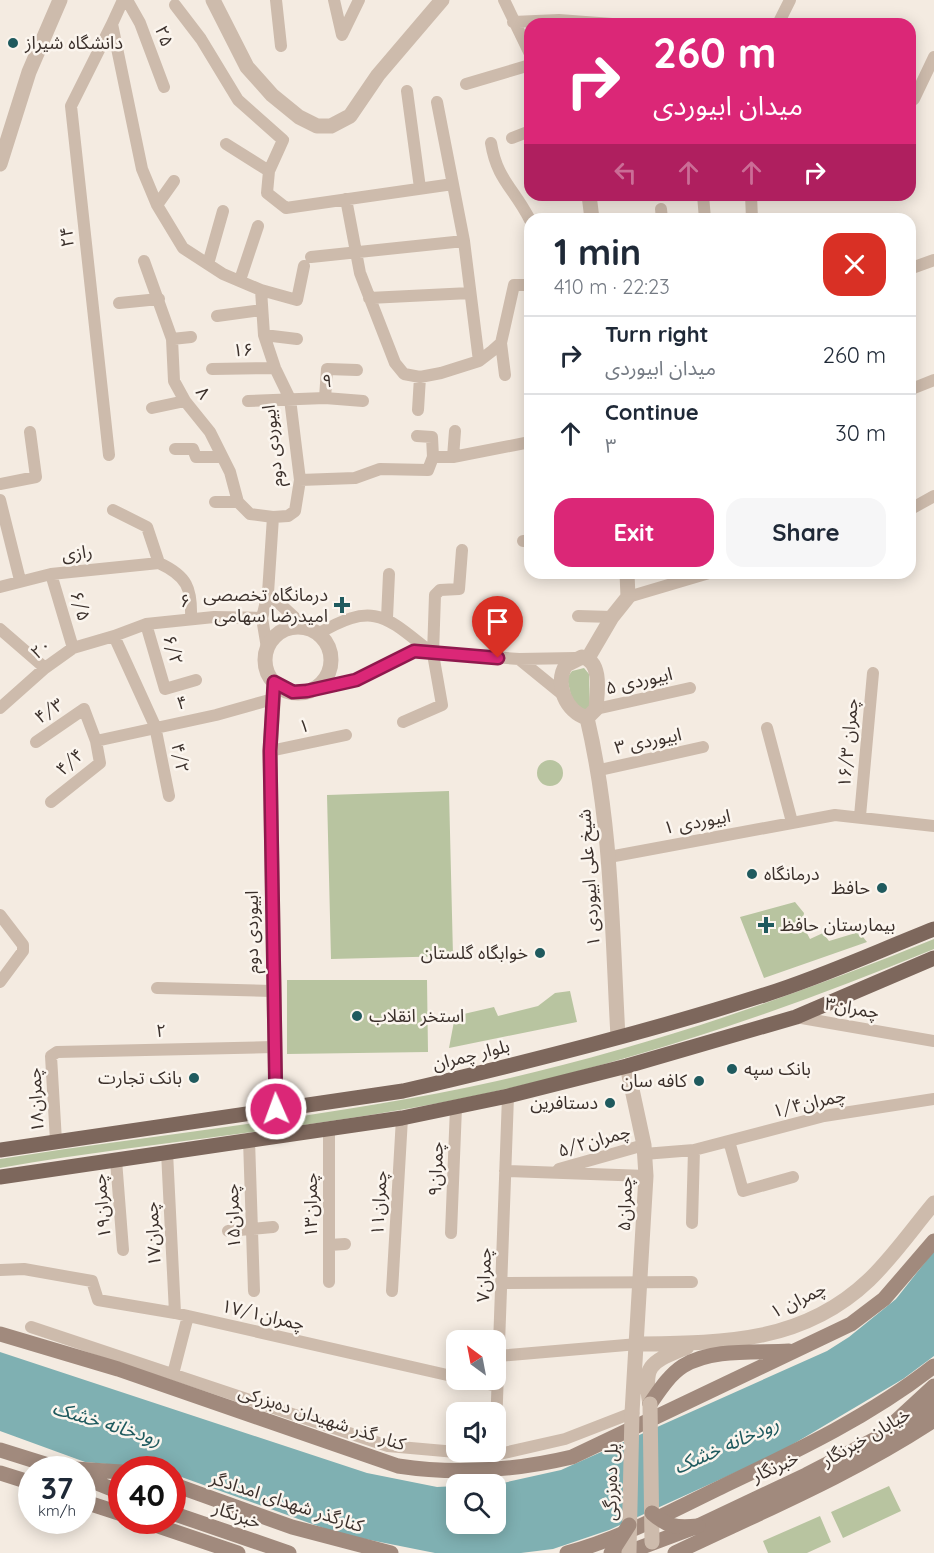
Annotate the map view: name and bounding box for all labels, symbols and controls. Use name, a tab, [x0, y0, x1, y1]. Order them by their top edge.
street label: ۲۵	[150, 22, 179, 50]
text: 260 m	[653, 26, 776, 79]
place label: دانشگاه شیراز	[24, 31, 123, 54]
marker: دانشگاه شیراز	[6, 36, 20, 50]
icon: right	[554, 42, 632, 120]
text: میدان ابیوردی	[653, 88, 803, 122]
icon: left	[609, 156, 642, 189]
icon: ahead	[672, 156, 705, 189]
icon: ahead	[735, 156, 768, 189]
icon: right	[798, 156, 831, 189]
street label: ۲۴	[54, 226, 79, 248]
text: 1 min	[554, 229, 641, 274]
button: close	[823, 233, 886, 296]
text: 410 m · 22:23	[554, 274, 670, 299]
text: Turn right	[605, 320, 709, 348]
street label: ۱۶	[232, 338, 253, 361]
icon: right	[554, 339, 587, 372]
text: 260 m	[823, 341, 886, 369]
text: میدان ابیوردی	[605, 355, 716, 380]
street label: ۹	[321, 369, 333, 392]
street label: ۸	[191, 382, 216, 404]
text: Continue	[605, 398, 699, 426]
street label: ابیوردی دوم	[257, 403, 291, 488]
icon: ahead	[554, 417, 587, 450]
text: 30 m	[835, 419, 886, 447]
text: ۳	[605, 433, 616, 458]
button: Exit	[554, 498, 714, 567]
button: Share	[726, 498, 886, 567]
street label: رازی	[60, 539, 94, 566]
place label: درمانگاه تخصصی امیدرضا سهامی	[203, 583, 328, 627]
street label: ۶/۵	[65, 588, 96, 624]
street label: ۶	[179, 589, 191, 612]
marker: درمانگاه تخصصی امیدرضا سهامی	[333, 596, 351, 614]
pin	[472, 596, 523, 658]
icon: arrive	[481, 605, 514, 638]
street label: ۶/۲	[158, 632, 189, 667]
street label: ۲۰	[26, 633, 56, 664]
street label: ۵ ابیوردی	[603, 662, 675, 699]
street label: ۴	[175, 690, 189, 715]
street label: ۴/۳	[30, 693, 68, 729]
street label: ۱۶/۳ چمران	[832, 697, 863, 789]
street label: ۱	[296, 713, 311, 738]
street label: ۳ ابیوردی	[612, 722, 683, 759]
street label: ۴/۲	[166, 741, 195, 775]
street label: ۴/۴	[51, 743, 88, 780]
street label: ۱ ابیوردی	[661, 804, 732, 839]
street label: شیخ علی ابیوردی ۱	[572, 808, 607, 948]
place label: درمانگاه	[764, 862, 820, 885]
marker: درمانگاه	[745, 867, 759, 881]
place label: حافظ	[831, 876, 870, 899]
marker: حافظ	[875, 881, 889, 895]
street label: ابیوردی دوم	[240, 891, 266, 973]
place label: بیمارستان حافظ	[780, 913, 895, 936]
marker: بیمارستان حافظ	[757, 916, 775, 934]
place label: خوابگاه گلستان	[421, 941, 528, 964]
marker: خوابگاه گلستان	[533, 946, 547, 960]
street label: چمران۳	[823, 991, 881, 1024]
place label: استخر انقلاب	[369, 1004, 464, 1027]
marker: استخر انقلاب	[350, 1009, 364, 1023]
street label: ۲	[156, 1019, 166, 1042]
street label: بلوار چمران	[430, 1034, 512, 1075]
place label: بانک سپه	[744, 1057, 811, 1080]
marker: بانک سپه	[725, 1062, 739, 1076]
place label: بانک تجارت	[98, 1066, 182, 1089]
street label: چمران۱۸	[22, 1067, 49, 1133]
place label: کافه سان	[621, 1069, 688, 1092]
marker: بانک تجارت	[187, 1071, 201, 1085]
marker: کافه سان	[692, 1074, 706, 1088]
position arrow	[244, 1077, 308, 1141]
street label: چمران۱/۴	[770, 1083, 848, 1122]
place label: دستافرین	[530, 1091, 598, 1114]
marker: دستافرین	[603, 1096, 617, 1110]
street label: چمران۵/۲	[555, 1119, 633, 1162]
street label: چمران۹	[423, 1141, 448, 1197]
street label: چمران۱۱	[365, 1170, 392, 1236]
street label: چمران۱۹	[87, 1173, 116, 1239]
street label: چمران۱۳	[299, 1173, 322, 1237]
street label: چمران۵	[612, 1176, 637, 1232]
street label: چمران۱۵	[220, 1183, 245, 1249]
street label: چمران۱۷	[139, 1201, 166, 1267]
street label: چمران۷	[471, 1247, 496, 1303]
street label: چمران ۱	[766, 1276, 830, 1323]
street label: چمران۱۷/۱	[219, 1294, 307, 1335]
north arrow	[446, 1330, 506, 1390]
map controls	[446, 1330, 506, 1534]
street label: کنار گذر شهیدان ده‌بزرکی	[236, 1380, 409, 1456]
water label: رودخانه خشک	[50, 1394, 164, 1451]
button: sound	[446, 1402, 506, 1462]
street label: خیابان خبرنگار	[816, 1402, 914, 1472]
water label: رودخانه خشک	[669, 1410, 782, 1479]
street label: پل ده‌بزرگی	[598, 1443, 623, 1521]
street label: خبرنگار	[747, 1446, 802, 1488]
speed limit sign: 40	[108, 1456, 186, 1534]
street label: کنارگذر شهدای امدادگر	[207, 1466, 367, 1537]
text: 37	[41, 1469, 73, 1507]
button: search	[446, 1474, 506, 1534]
street label: خبرنگار	[209, 1495, 264, 1533]
text: km/h	[38, 1501, 76, 1520]

